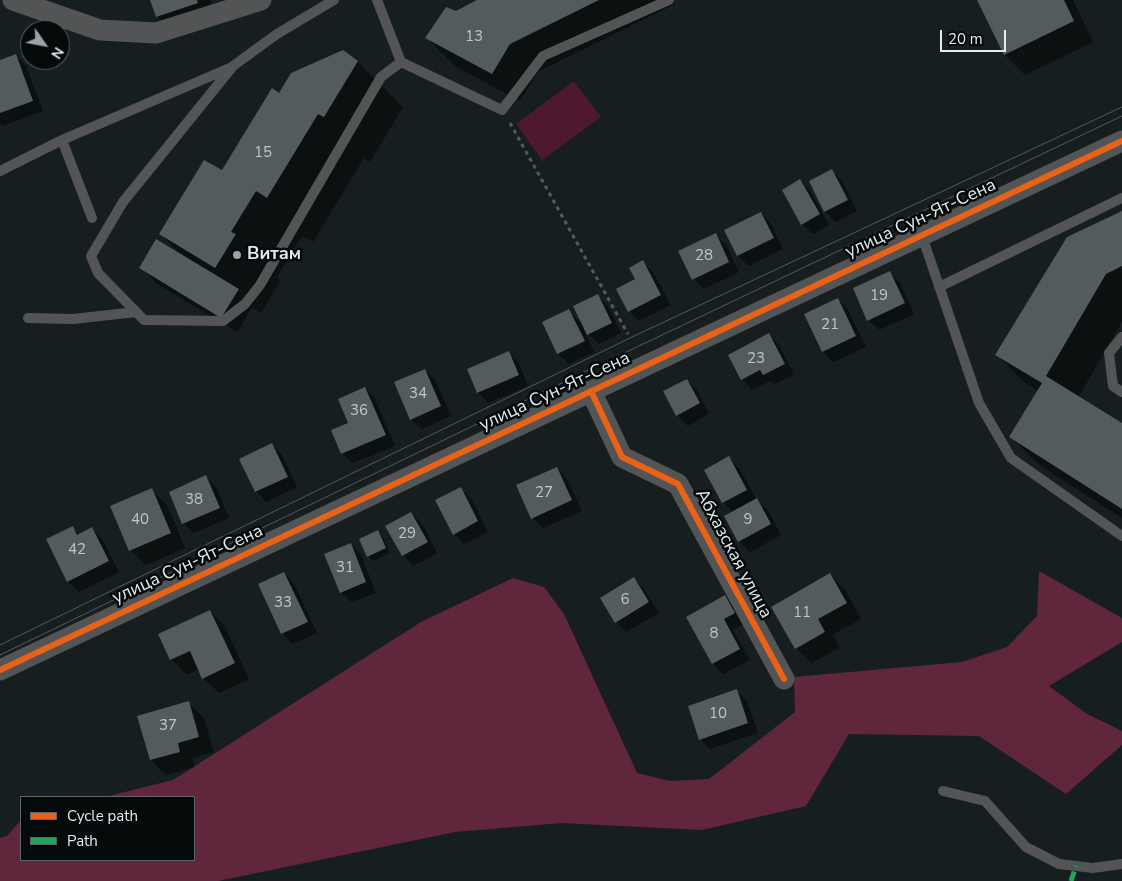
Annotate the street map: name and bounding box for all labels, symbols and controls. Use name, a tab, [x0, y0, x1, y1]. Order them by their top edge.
north arrow	[20, 20, 70, 70]
scale bar	[942, 20, 1008, 52]
house number: 13	[465, 28, 483, 46]
text: 20 m	[948, 29, 983, 49]
text: N	[46, 43, 68, 62]
house number: 15	[254, 144, 272, 162]
street label: улица Сун-Ят-Сена	[842, 175, 1000, 263]
place label: Витам	[247, 244, 301, 266]
house number: 28	[695, 247, 713, 265]
marker: Витам	[231, 249, 243, 261]
house number: 19	[870, 287, 888, 305]
house number: 21	[821, 316, 839, 334]
street label: улица Сун-Ят-Сена	[476, 348, 634, 436]
house number: 23	[747, 350, 765, 368]
house number: 34	[409, 385, 427, 403]
house number: 36	[350, 402, 368, 420]
house number: 27	[535, 484, 553, 502]
street label: Абхазская улица	[690, 486, 776, 622]
house number: 38	[185, 491, 203, 509]
house number: 40	[131, 511, 149, 529]
house number: 9	[744, 511, 752, 529]
street label: улица Сун-Ят-Сена	[109, 521, 267, 609]
house number: 29	[398, 525, 416, 543]
house number: 42	[68, 541, 86, 559]
house number: 31	[336, 559, 354, 577]
house number: 6	[621, 591, 629, 609]
house number: 33	[274, 594, 292, 612]
house number: 11	[793, 604, 811, 622]
house number: 8	[710, 625, 718, 643]
house number: 10	[709, 705, 727, 723]
house number: 37	[159, 717, 177, 735]
legend	[20, 796, 195, 861]
text: Cycle path	[67, 806, 138, 826]
text: Path	[67, 831, 98, 851]

